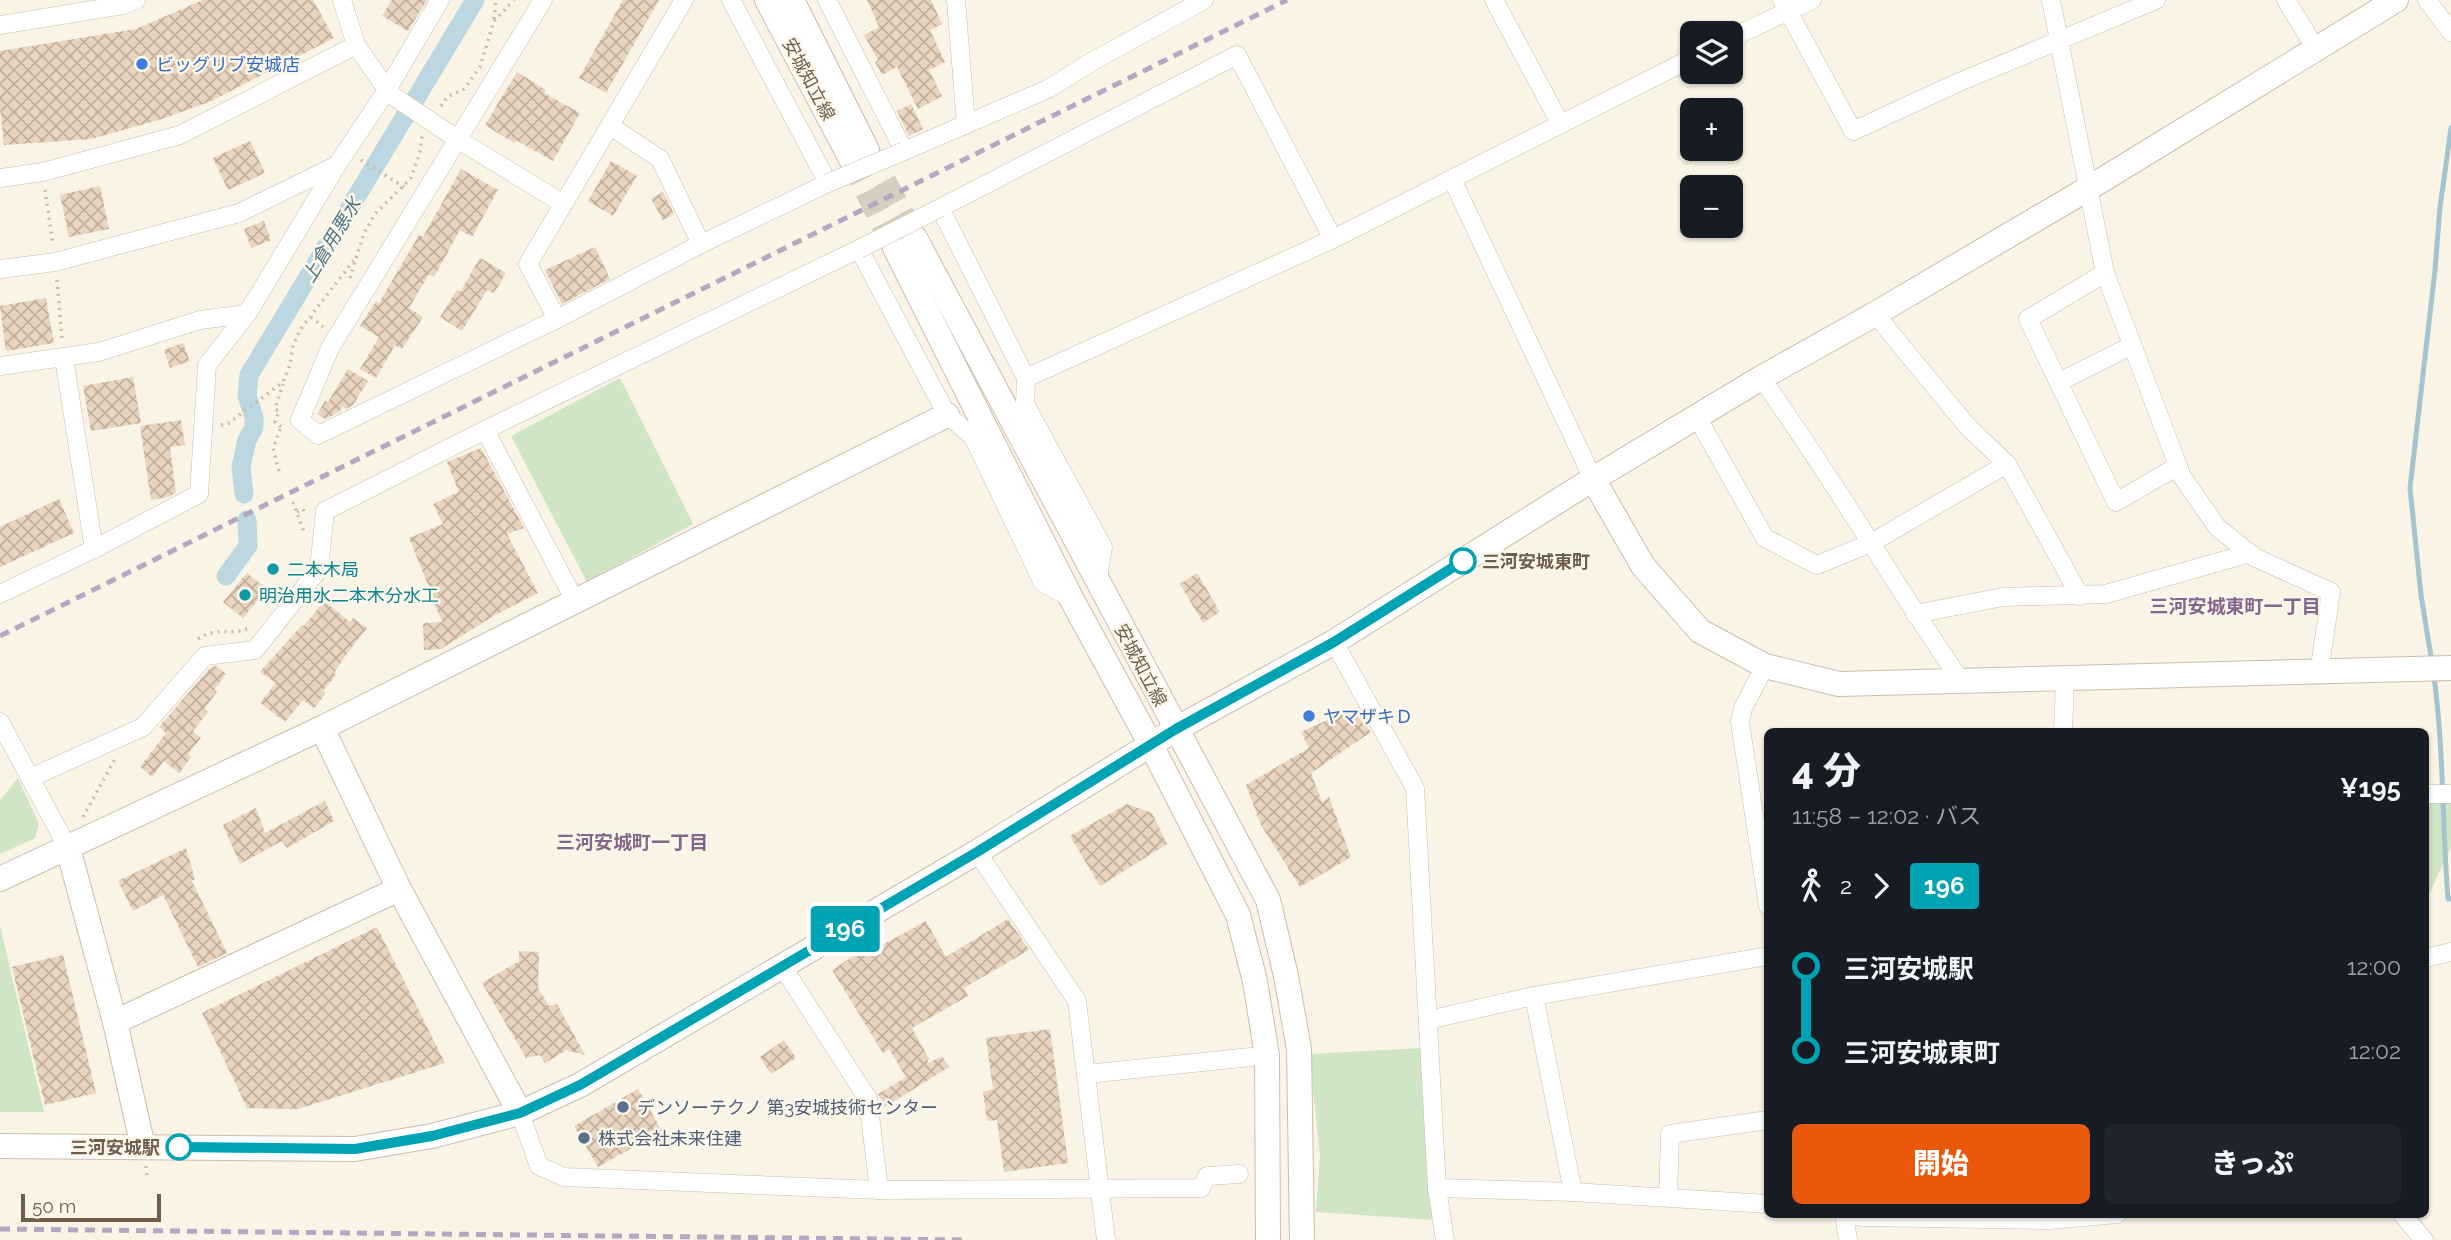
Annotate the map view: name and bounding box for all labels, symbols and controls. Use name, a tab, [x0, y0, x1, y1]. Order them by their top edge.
map controls	[1680, 21, 1743, 238]
button: layers	[1680, 21, 1743, 84]
street label: 安城知立線	[779, 34, 839, 124]
place label: ビッグリブ安城店	[156, 54, 300, 75]
marker: ビッグリブ安城店	[134, 56, 150, 72]
button: +	[1680, 98, 1743, 161]
button: −	[1680, 175, 1743, 238]
water label: 上倉用悪水	[297, 192, 366, 286]
marker: 三河安城東町	[1450, 548, 1476, 574]
place label: 三河安城東町	[1482, 551, 1590, 572]
place label: 二本木局	[287, 559, 359, 580]
marker: 二本木局	[265, 561, 281, 577]
place label: 明治用水二本木分水工	[259, 585, 439, 606]
marker: 明治用水二本木分水工	[237, 587, 253, 603]
district label: 三河安城東町一丁目	[2149, 595, 2321, 617]
street label: 安城知立線	[1111, 620, 1171, 710]
place label: ヤマザキＤ	[1323, 706, 1413, 727]
marker: ヤマザキＤ	[1301, 708, 1317, 724]
text: 4 分	[1792, 748, 1861, 793]
text: ¥195	[2340, 773, 2401, 803]
text: 11:58 – 12:02 · バス	[1792, 802, 1981, 829]
district label: 三河安城町一丁目	[556, 831, 708, 853]
icon: walk	[1792, 867, 1830, 905]
icon: forward	[1862, 867, 1900, 905]
text: 196	[1924, 871, 1965, 900]
text: 2	[1840, 872, 1852, 899]
line badge: 196	[805, 906, 885, 952]
text: 196	[825, 914, 865, 943]
text: 12:00	[2347, 953, 2401, 980]
text: 三河安城駅	[1844, 954, 1974, 984]
text: 12:02	[2349, 1037, 2401, 1064]
text: 三河安城東町	[1844, 1038, 2000, 1068]
place label: デンソーテクノ 第3安城技術センター	[637, 1097, 938, 1118]
marker: デンソーテクノ 第3安城技術センター	[615, 1099, 631, 1115]
button: 開始	[1792, 1124, 2090, 1204]
button: きっぷ	[2104, 1124, 2401, 1204]
place label: 株式会社未来住建	[598, 1128, 742, 1149]
marker: 株式会社未来住建	[576, 1130, 592, 1146]
marker: 三河安城駅	[166, 1134, 192, 1160]
place label: 三河安城駅	[70, 1137, 160, 1158]
scale bar	[21, 1191, 161, 1223]
text: 50 m	[32, 1195, 76, 1217]

